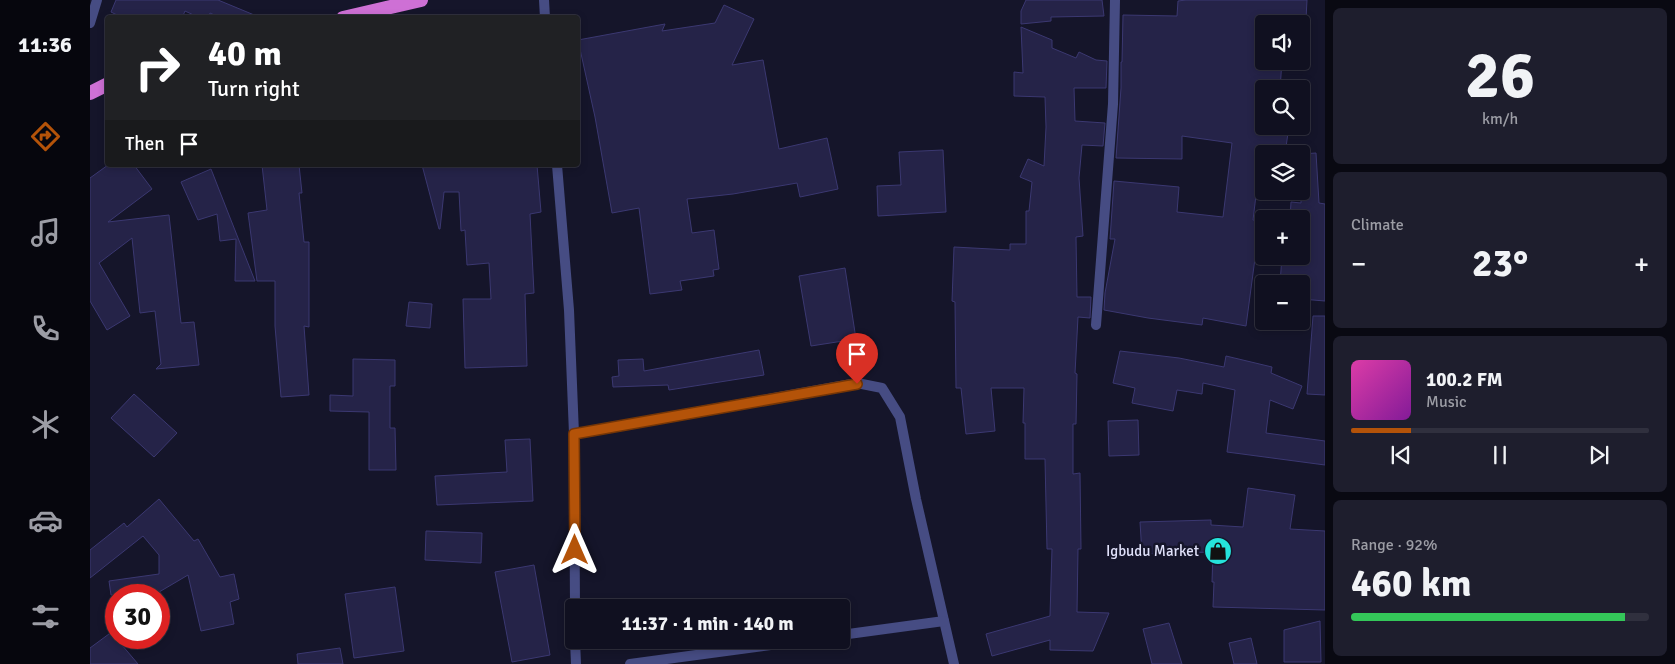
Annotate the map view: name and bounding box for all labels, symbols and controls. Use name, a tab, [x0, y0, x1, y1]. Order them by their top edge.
map controls	[1255, 15, 1310, 330]
button: sound	[1255, 15, 1310, 70]
text: 11:36	[18, 31, 72, 58]
text: 40 m	[208, 32, 282, 75]
icon: right	[125, 35, 190, 100]
text: 26	[1465, 36, 1535, 116]
text: Turn right	[208, 75, 300, 102]
button: search	[1255, 80, 1310, 135]
text: km/h	[1482, 109, 1518, 129]
icon: directions	[28, 119, 63, 154]
icon: arrive	[175, 130, 203, 158]
text: Then	[125, 132, 165, 156]
button: layers	[1255, 145, 1310, 200]
button: +	[1255, 210, 1310, 265]
icon: music	[28, 215, 63, 250]
text: Climate	[1351, 215, 1404, 235]
text: 23°	[1472, 240, 1528, 287]
text: −	[1351, 247, 1366, 281]
text: +	[1634, 247, 1649, 281]
button: −	[1255, 275, 1310, 330]
icon: phone	[28, 311, 63, 346]
pin	[836, 333, 878, 384]
icon: arrive	[843, 340, 871, 368]
text: 100.2 FM	[1426, 368, 1503, 392]
text: Music	[1426, 392, 1467, 412]
icon: climate	[28, 407, 63, 442]
icon: previous	[1387, 441, 1415, 469]
icon: pause	[1486, 441, 1514, 469]
icon: next	[1585, 441, 1613, 469]
icon: car	[28, 503, 63, 538]
position arrow	[548, 523, 600, 575]
text: Range · 92%	[1351, 535, 1437, 555]
shop icon: Igbudu Market	[1203, 536, 1233, 566]
place label: Igbudu Market	[1106, 542, 1199, 560]
text: 460 km	[1351, 560, 1472, 607]
speed limit sign: 30	[105, 584, 170, 649]
icon: filters	[28, 599, 63, 634]
text: 11:37 · 1 min · 140 m	[621, 612, 794, 636]

